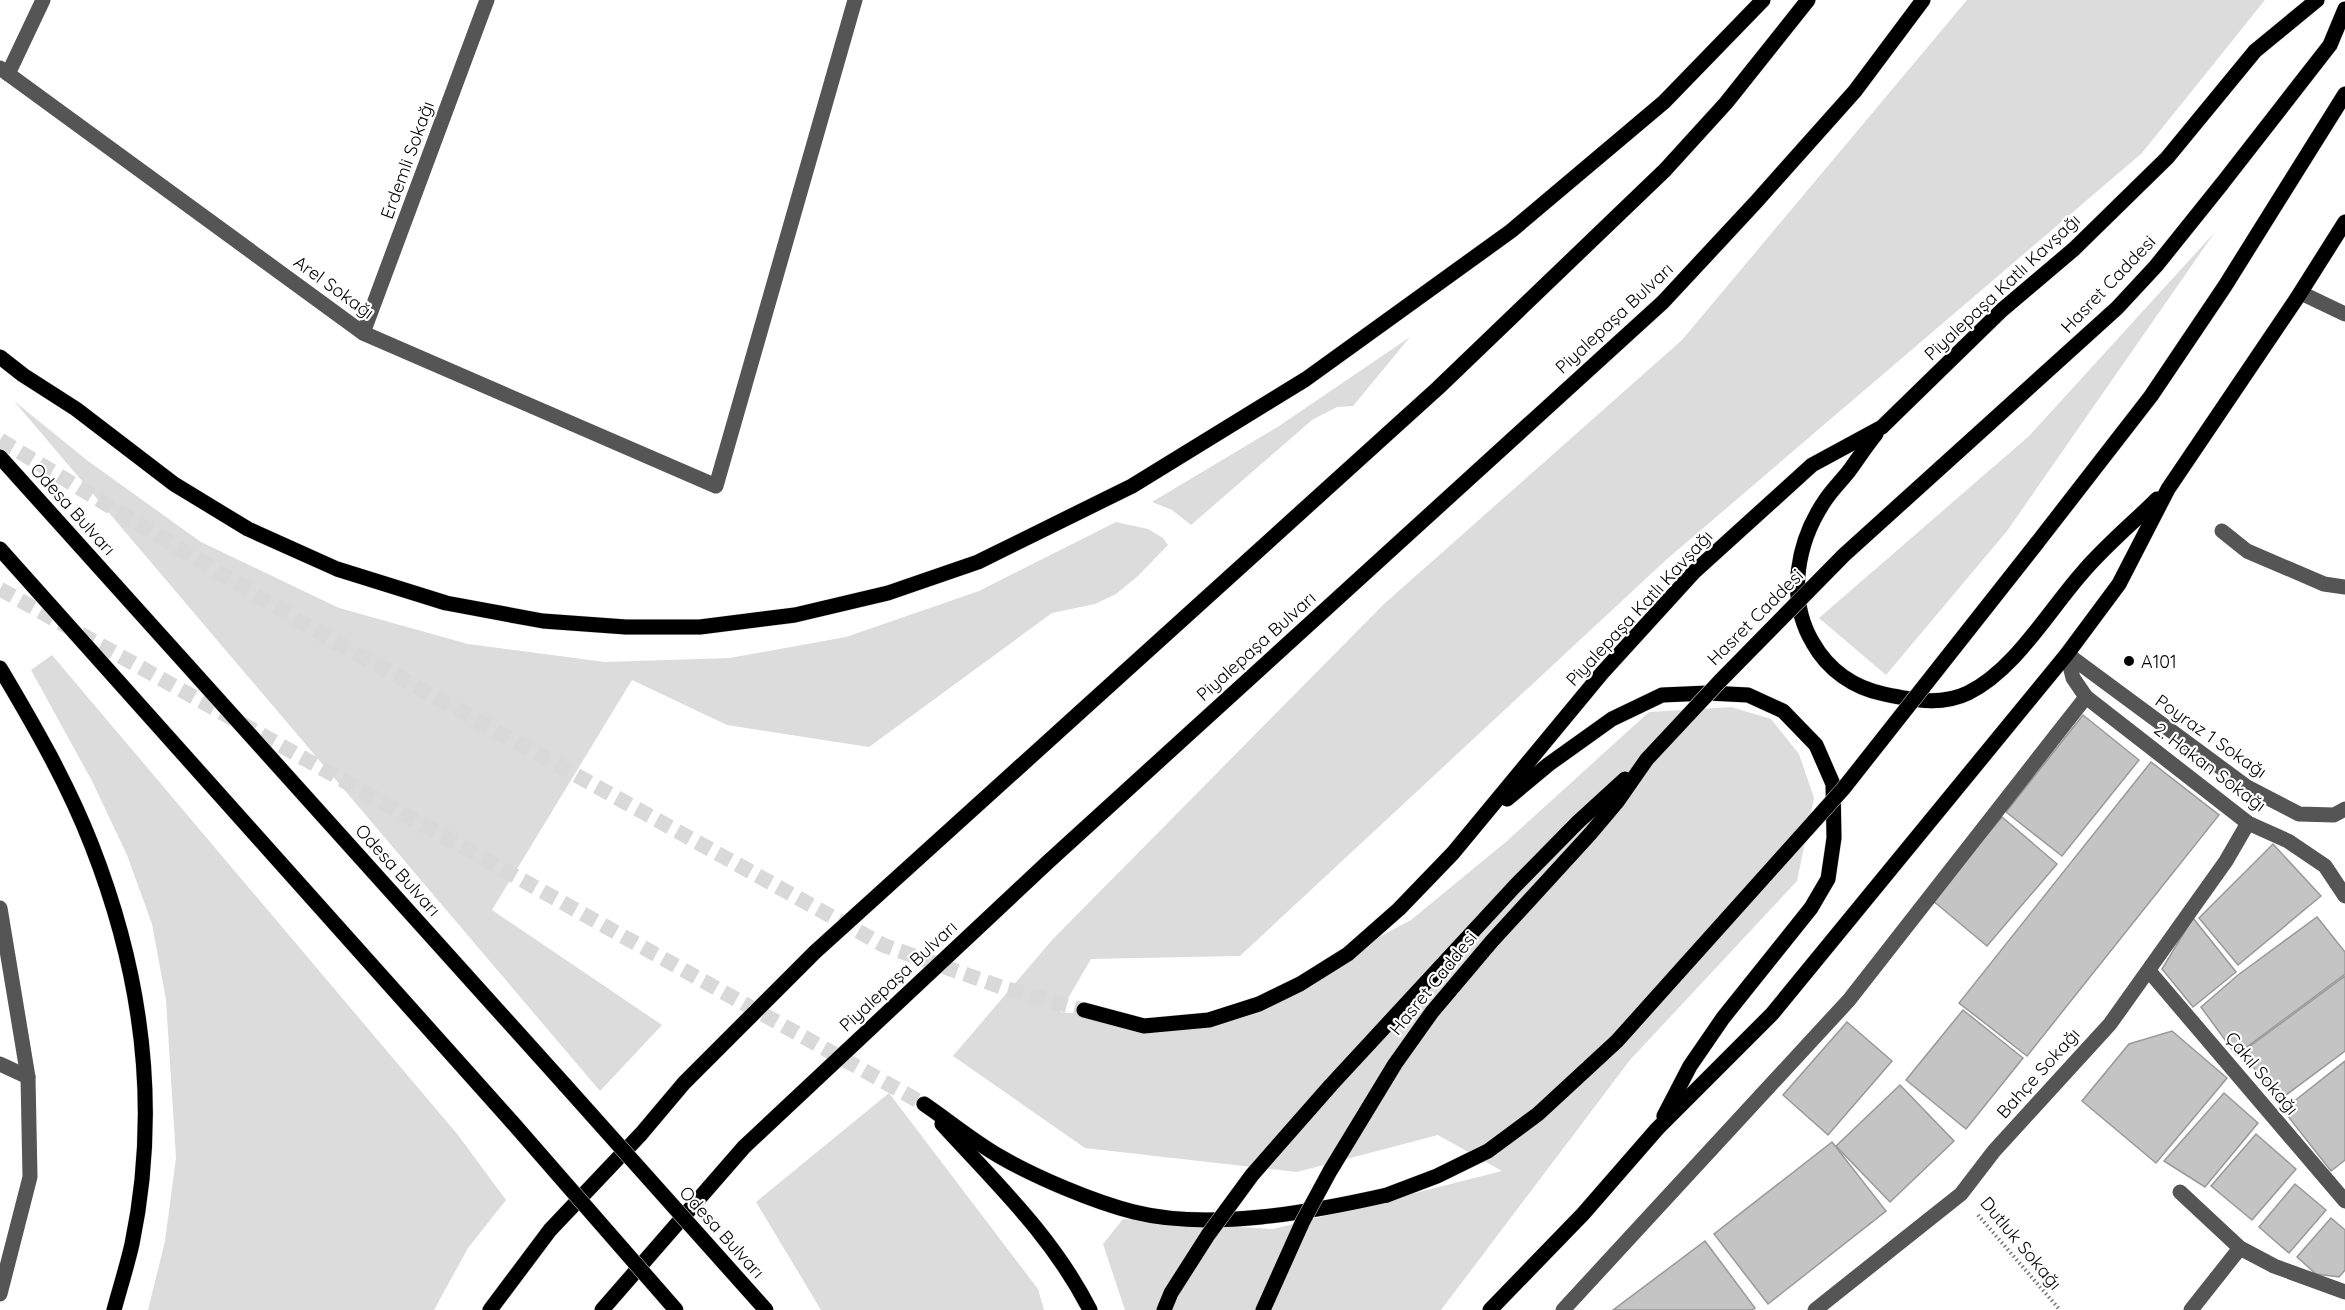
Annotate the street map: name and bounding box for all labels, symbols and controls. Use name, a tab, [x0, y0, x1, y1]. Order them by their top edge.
street label: Erdemli Sokağı	[375, 98, 439, 222]
street label: Piyalepaşa Katlı Kavşağı	[1919, 209, 2085, 365]
street label: Hasret Caddesi	[2056, 230, 2160, 338]
street label: Arel Sokağı	[289, 250, 379, 324]
street label: Piyalepaşa Bulvarı	[1550, 258, 1678, 378]
street label: Odesa Bulvarı	[26, 458, 120, 560]
street label: Piyalepaşa Katlı Kavşağı	[1561, 525, 1717, 691]
street label: Hasret Caddesi	[1702, 564, 1808, 670]
street label: Piyalepaşa Bulvarı	[1192, 586, 1320, 706]
place label: A101	[2141, 650, 2177, 673]
marker: A101	[2122, 654, 2136, 668]
street label: Poyraz 1 Sokağı	[2151, 689, 2271, 783]
street label: 2. Hakan Sokağı	[2149, 717, 2271, 817]
street label: Odesa Bulvarı	[351, 819, 445, 921]
street label: Piyalepaşa Bulvarı	[834, 916, 962, 1036]
street label: Hasret Caddesi	[1384, 926, 1482, 1040]
street label: Bahçe Sokağı	[1991, 1023, 2085, 1123]
street label: Çakıl Sokağı	[2220, 1027, 2304, 1119]
street label: Odesa Bulvarı	[675, 1181, 769, 1283]
street label: Dutluk Sokağı	[1975, 1192, 2067, 1294]

